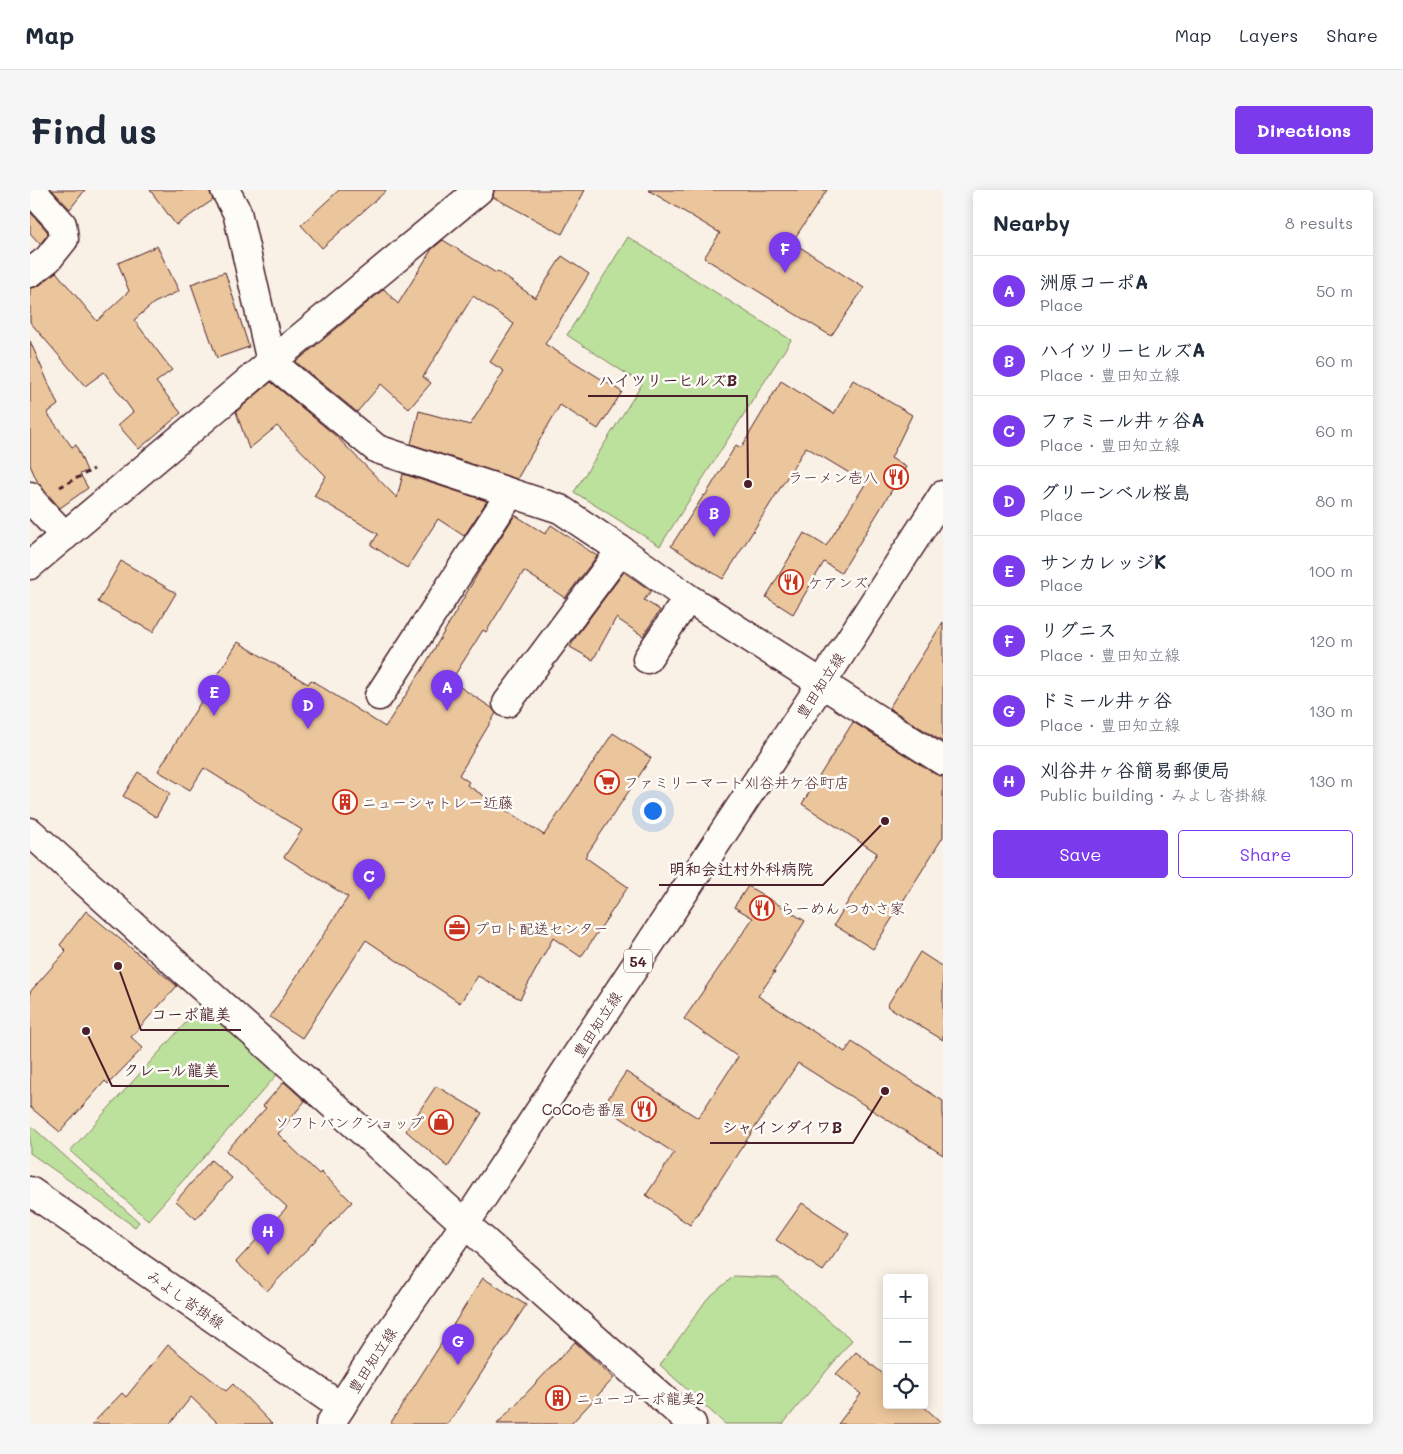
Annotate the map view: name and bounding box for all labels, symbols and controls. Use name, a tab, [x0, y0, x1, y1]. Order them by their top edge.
text: Map	[25, 19, 74, 50]
text: Map	[1175, 23, 1211, 47]
text: Layers	[1239, 23, 1298, 47]
text: Share	[1326, 23, 1378, 47]
button: Directions	[1235, 106, 1373, 154]
text: Find us	[30, 107, 157, 153]
text: Nearby	[993, 209, 1070, 236]
text: 8 results	[1285, 212, 1353, 233]
pin: F	[769, 232, 801, 273]
text: 洲原コーポA	[1040, 269, 1148, 294]
text: A	[1003, 280, 1015, 301]
text: 50 m	[1316, 280, 1353, 301]
text: Place	[1040, 294, 1083, 315]
text: ハイツリーヒルズA	[1040, 337, 1205, 362]
text: B	[1004, 350, 1014, 371]
text: 60 m	[1316, 350, 1353, 371]
text: Place · 豊田知立線	[1040, 364, 1180, 385]
callout: ハイツリーヒルズB	[588, 365, 747, 396]
text: ハイツリーヒルズB	[599, 369, 737, 390]
text: ファミール井ヶ谷A	[1040, 407, 1204, 432]
text: C	[1003, 420, 1015, 441]
text: 60 m	[1316, 420, 1353, 441]
text: Place · 豊田知立線	[1040, 434, 1180, 455]
restaurant icon: ラーメン壱八	[883, 464, 909, 490]
place label: ラーメン壱八	[788, 467, 878, 487]
text: グリーンベル桜島	[1040, 479, 1191, 504]
text: D	[1003, 490, 1015, 511]
text: 80 m	[1316, 490, 1353, 511]
pin: B	[698, 496, 730, 537]
text: Place	[1040, 504, 1083, 525]
text: サンカレッジK	[1040, 549, 1167, 574]
text: E	[1004, 560, 1014, 581]
text: 100 m	[1308, 560, 1353, 581]
restaurant icon: ケアンズ	[778, 569, 804, 595]
place label: ケアンズ	[808, 572, 868, 592]
text: Place	[1040, 574, 1083, 595]
text: リグニス	[1040, 617, 1116, 642]
text: F	[1004, 630, 1014, 651]
text: 120 m	[1309, 630, 1353, 651]
text: Place · 豊田知立線	[1040, 644, 1180, 665]
street label: 豊田知立線	[791, 648, 849, 722]
pin: A	[431, 670, 463, 711]
pin: E	[198, 675, 230, 716]
text: ドミール井ヶ谷	[1040, 687, 1172, 712]
pin: D	[292, 688, 324, 729]
text: G	[1003, 700, 1015, 721]
text: 130 m	[1309, 700, 1353, 721]
text: Place · 豊田知立線	[1040, 714, 1180, 735]
text: 刈谷井ヶ谷簡易郵便局	[1040, 757, 1230, 782]
supermarket icon: ファミリーマート刈谷井ケ谷町店	[594, 769, 620, 795]
text: H	[1003, 770, 1015, 791]
text: 130 m	[1309, 770, 1353, 791]
place label: ファミリーマート刈谷井ケ谷町店	[624, 772, 849, 792]
text: Public building · みよし沓掛線	[1040, 784, 1266, 805]
building icon: ニューシャトレー近藤	[332, 789, 358, 815]
place label: ニューシャトレー近藤	[362, 792, 513, 812]
your location	[640, 798, 666, 824]
button: Save	[993, 830, 1168, 878]
button: Share	[1178, 830, 1353, 878]
callout: 明和会辻村外科病院	[659, 854, 823, 885]
text: 明和会辻村外科病院	[669, 858, 813, 879]
pin: C	[353, 859, 385, 900]
restaurant icon: らーめん つかさ家	[749, 895, 775, 921]
place label: らーめん つかさ家	[780, 898, 905, 918]
office icon: プロト配送センター	[444, 915, 470, 941]
place label: プロト配送センター	[474, 918, 608, 938]
road number: 54	[624, 949, 652, 972]
street label: 豊田知立線	[568, 987, 626, 1061]
callout: コーポ龍美	[141, 999, 241, 1030]
text: コーポ龍美	[151, 1003, 231, 1024]
callout: クレール龍美	[112, 1055, 229, 1086]
text: クレール龍美	[123, 1059, 219, 1080]
restaurant icon: CoCo壱番屋	[631, 1096, 657, 1122]
place label: CoCo壱番屋	[542, 1099, 626, 1119]
shop icon: ソフトバンクショップ	[428, 1109, 454, 1135]
place label: ソフトバンクショップ	[275, 1112, 424, 1132]
callout: シャインダイワB	[710, 1112, 853, 1143]
text: シャインダイワB	[722, 1116, 842, 1137]
pin: H	[252, 1214, 284, 1255]
street label: みよし沓掛線	[143, 1265, 229, 1333]
map controls	[883, 1274, 928, 1409]
button: +	[883, 1274, 928, 1319]
button: −	[883, 1319, 928, 1364]
street label: 豊田知立線	[343, 1323, 401, 1397]
pin: G	[442, 1324, 474, 1365]
button: locate	[883, 1364, 928, 1409]
building icon: ニューコーポ龍美2	[545, 1385, 571, 1411]
place label: ニューコーポ龍美2	[576, 1388, 704, 1408]

